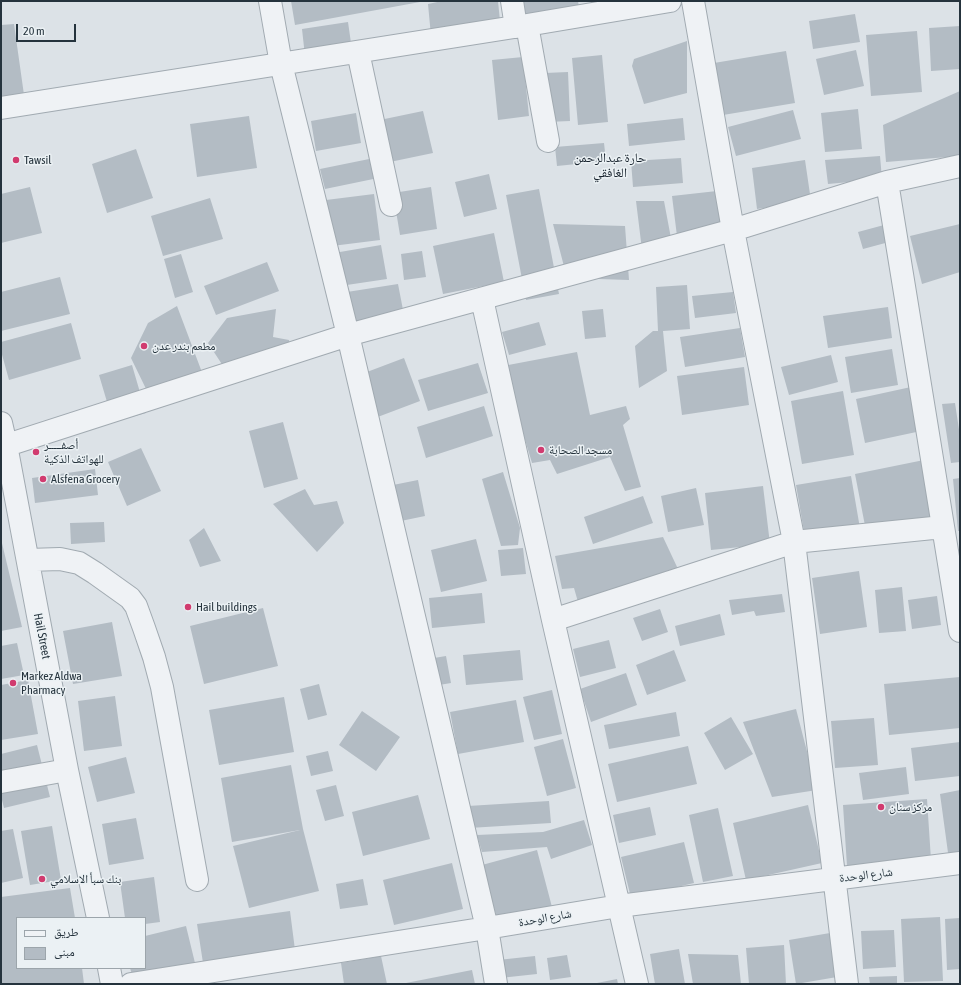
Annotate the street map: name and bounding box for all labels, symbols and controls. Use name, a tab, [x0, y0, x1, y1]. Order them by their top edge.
scale bar	[18, 16, 78, 42]
text: 20 m	[23, 24, 45, 38]
district label: حارة عبدالرحمن الغافقي	[574, 150, 646, 181]
place label: Tawsil	[24, 153, 51, 167]
marker: Tawsil	[11, 155, 21, 165]
place label: مطعم بندر عدن	[152, 339, 216, 353]
marker: مطعم بندر عدن	[139, 341, 149, 351]
place label: أصفـــــر للهواتف الذكية	[44, 438, 104, 466]
place label: مسجد الصحابة	[549, 443, 612, 457]
marker: مسجد الصحابة	[536, 445, 546, 455]
marker: أصفـــــر للهواتف الذكية	[31, 447, 41, 457]
place label: Alsfena Grocery	[51, 472, 120, 486]
marker: Alsfena Grocery	[38, 474, 48, 484]
place label: Hail buildings	[196, 600, 257, 614]
marker: Hail buildings	[183, 602, 193, 612]
street label: Hail Street	[30, 612, 54, 660]
place label: Markez Aldwa Pharmacy	[21, 669, 82, 697]
marker: Markez Aldwa Pharmacy	[8, 678, 18, 688]
place label: مركز سنان	[889, 800, 932, 814]
marker: مركز سنان	[876, 802, 886, 812]
street label: شارع الوحدة	[838, 865, 894, 885]
place label: بنك سبأ الاسلامي	[50, 872, 121, 886]
marker: بنك سبأ الاسلامي	[37, 874, 47, 884]
street label: شارع الوحدة	[517, 906, 573, 930]
legend	[16, 917, 146, 969]
text: طريق	[54, 925, 79, 939]
text: مبنى	[54, 945, 75, 959]

